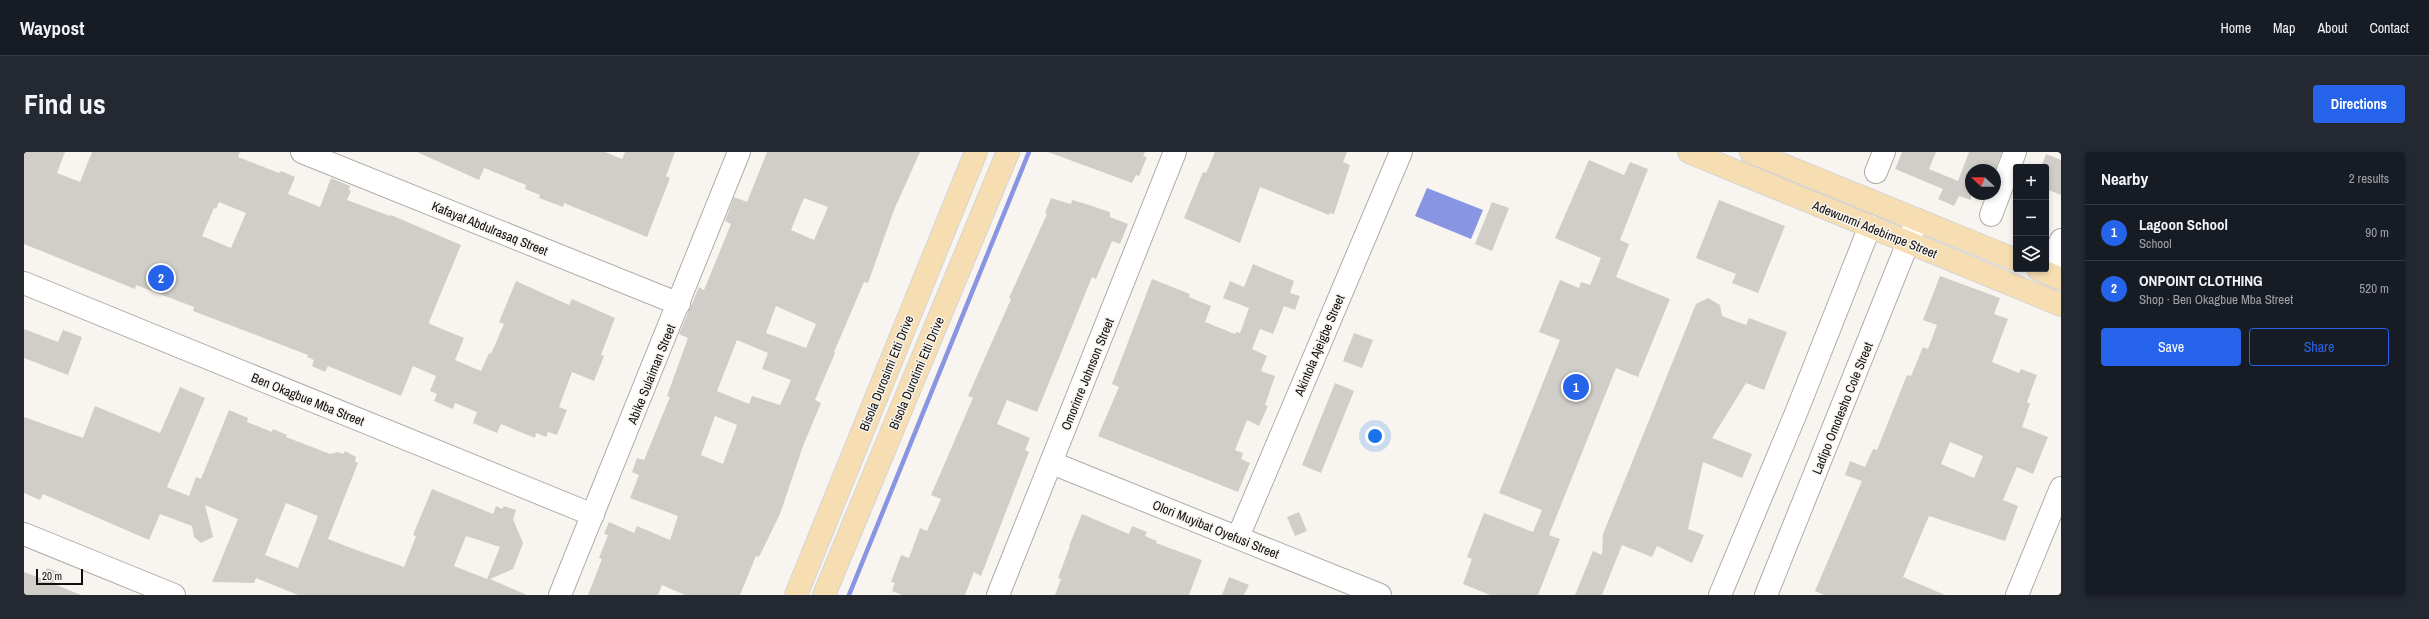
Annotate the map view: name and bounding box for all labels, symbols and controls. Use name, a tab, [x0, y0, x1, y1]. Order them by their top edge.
text: Waypost	[20, 15, 84, 41]
text: Home	[2220, 19, 2251, 37]
text: Map	[2273, 19, 2295, 37]
text: About	[2317, 19, 2347, 37]
text: Contact	[2369, 19, 2409, 37]
text: Find us	[24, 85, 106, 123]
button: Directions	[2313, 85, 2405, 123]
north arrow	[1965, 164, 2001, 200]
map controls	[2013, 164, 2049, 272]
button: +	[2013, 164, 2049, 200]
text: Nearby	[2101, 167, 2148, 190]
text: 2 results	[2349, 170, 2389, 187]
street label: Adewunmi Adebimpe Street	[1809, 196, 1940, 262]
street label: Kafayat Abdulrasaq Street	[429, 197, 550, 260]
button: −	[2013, 200, 2049, 236]
text: Lagoon School	[2139, 214, 2228, 235]
text: 1	[2111, 224, 2117, 241]
text: 90 m	[2365, 224, 2389, 241]
text: School	[2139, 235, 2172, 252]
button: layers	[2013, 236, 2049, 272]
pin: 2	[148, 263, 174, 293]
text: ONPOINT CLOTHING	[2139, 270, 2263, 291]
text: 2	[2111, 280, 2117, 297]
text: 520 m	[2359, 280, 2389, 297]
text: Shop · Ben Okagbue Mba Street	[2139, 291, 2293, 308]
street label: Akintola Ajeigbe Street	[1290, 292, 1348, 399]
street label: Bisola Durosimi Etti Drive	[856, 313, 917, 434]
street label: Bisola Durotimi Etti Drive	[885, 314, 948, 432]
street label: Omorinre Johnson Street	[1057, 315, 1118, 433]
street label: Abike Sulaiman Street	[623, 322, 679, 428]
button: Save	[2101, 328, 2241, 366]
button: Share	[2249, 328, 2389, 366]
street label: Ladipo Omotesho Cole Street	[1808, 340, 1877, 477]
street label: Ben Okagbue Mba Street	[249, 369, 367, 430]
pin: 1	[1563, 372, 1589, 402]
your location	[1365, 426, 1385, 446]
street label: Olori Muyibat Oyefusi Street	[1150, 496, 1282, 563]
scale bar	[36, 567, 83, 586]
text: 20 m	[42, 569, 62, 583]

